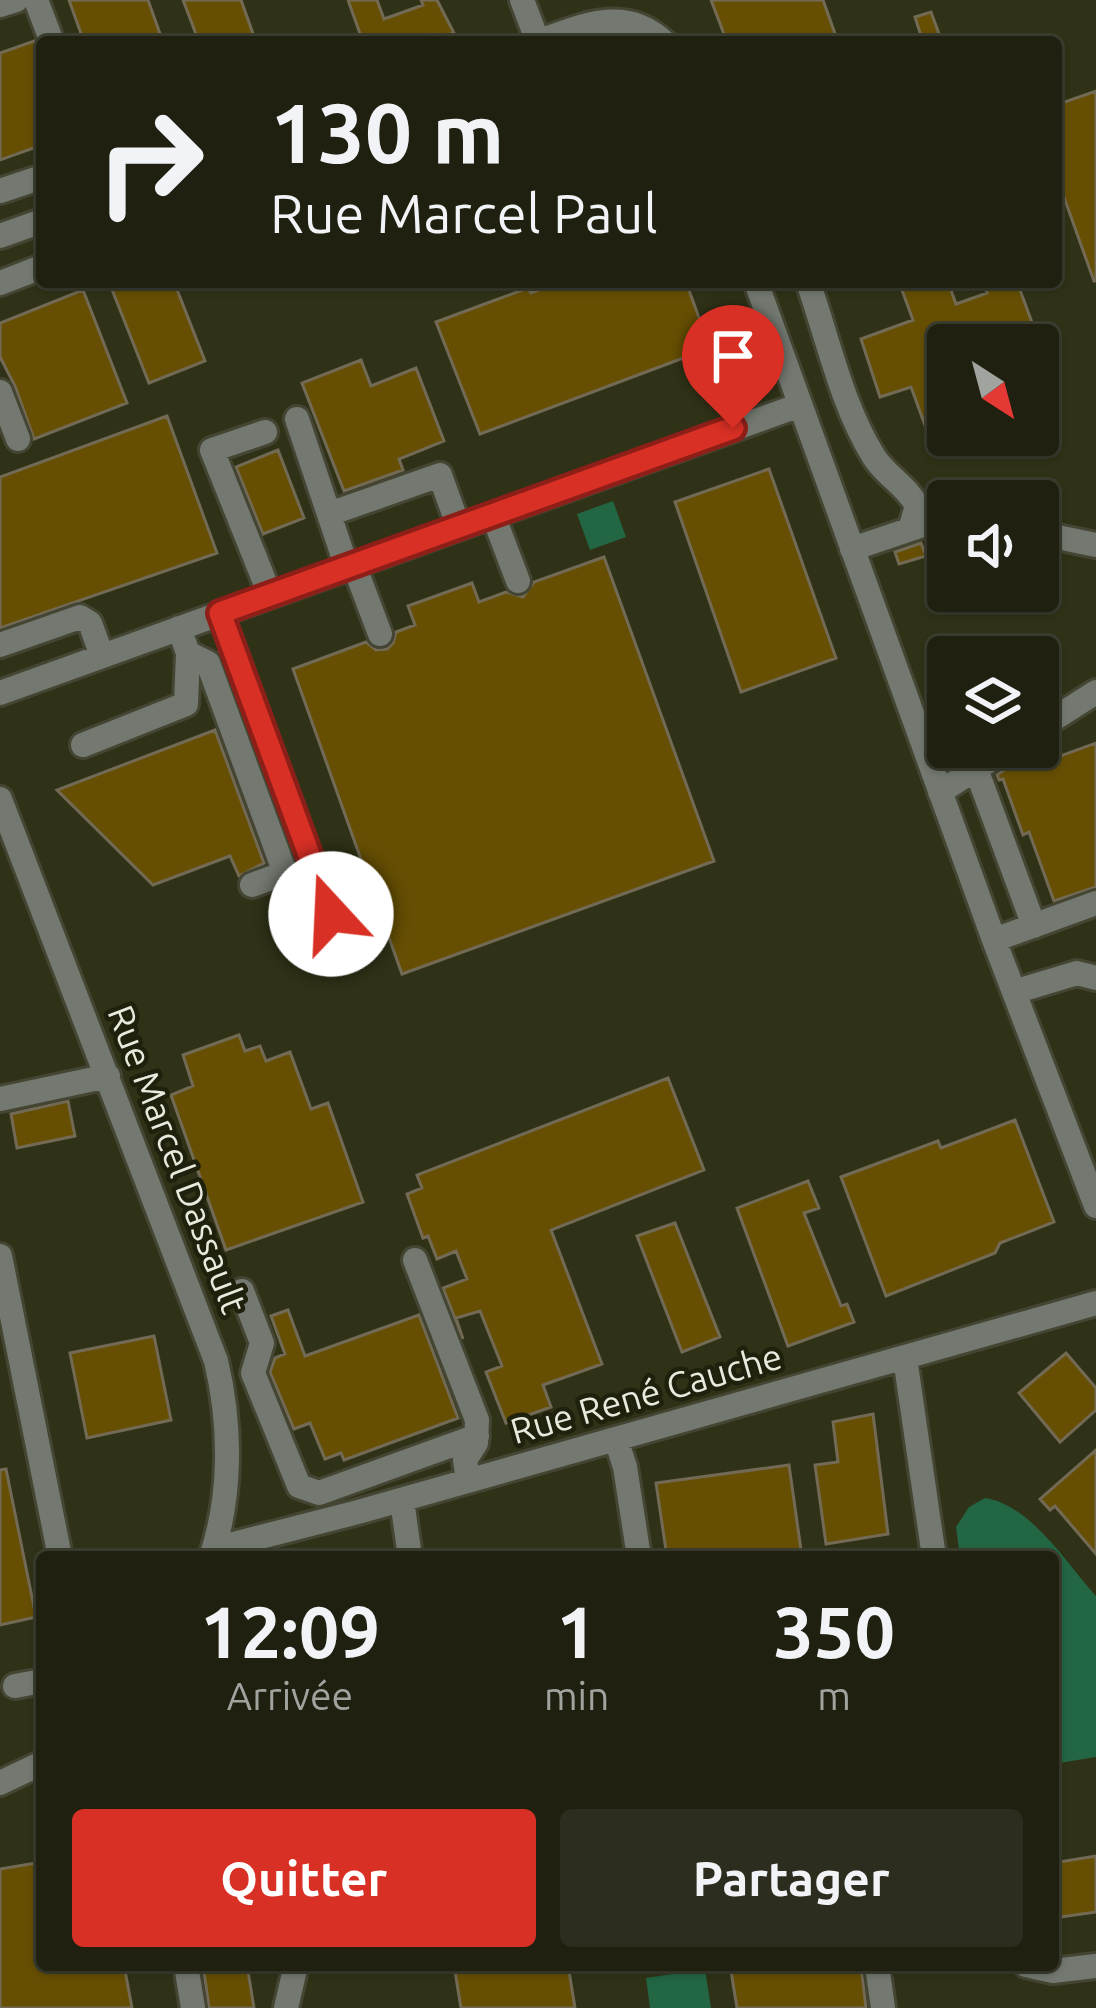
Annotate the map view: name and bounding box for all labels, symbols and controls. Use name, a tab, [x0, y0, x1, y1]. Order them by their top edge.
icon: right	[72, 84, 228, 240]
text: 130 m	[270, 85, 504, 179]
text: Rue Marcel Paul	[270, 183, 658, 243]
pin	[682, 305, 784, 428]
icon: arrive	[700, 323, 766, 389]
north arrow	[927, 324, 1059, 456]
map controls	[927, 324, 1059, 768]
button: sound	[927, 480, 1059, 612]
button: layers	[927, 636, 1059, 768]
position arrow	[268, 851, 394, 977]
street label: Rue Marcel Dassault	[100, 999, 256, 1319]
street label: Rue René Cauche	[506, 1335, 786, 1451]
text: 12:09	[200, 1591, 380, 1672]
text: 1	[556, 1591, 597, 1672]
text: 350	[773, 1591, 895, 1672]
text: Arrivée	[227, 1674, 353, 1717]
text: min	[544, 1674, 609, 1717]
text: m	[817, 1674, 851, 1717]
button: Quitter	[72, 1809, 536, 1947]
button: Partager	[560, 1809, 1023, 1947]

